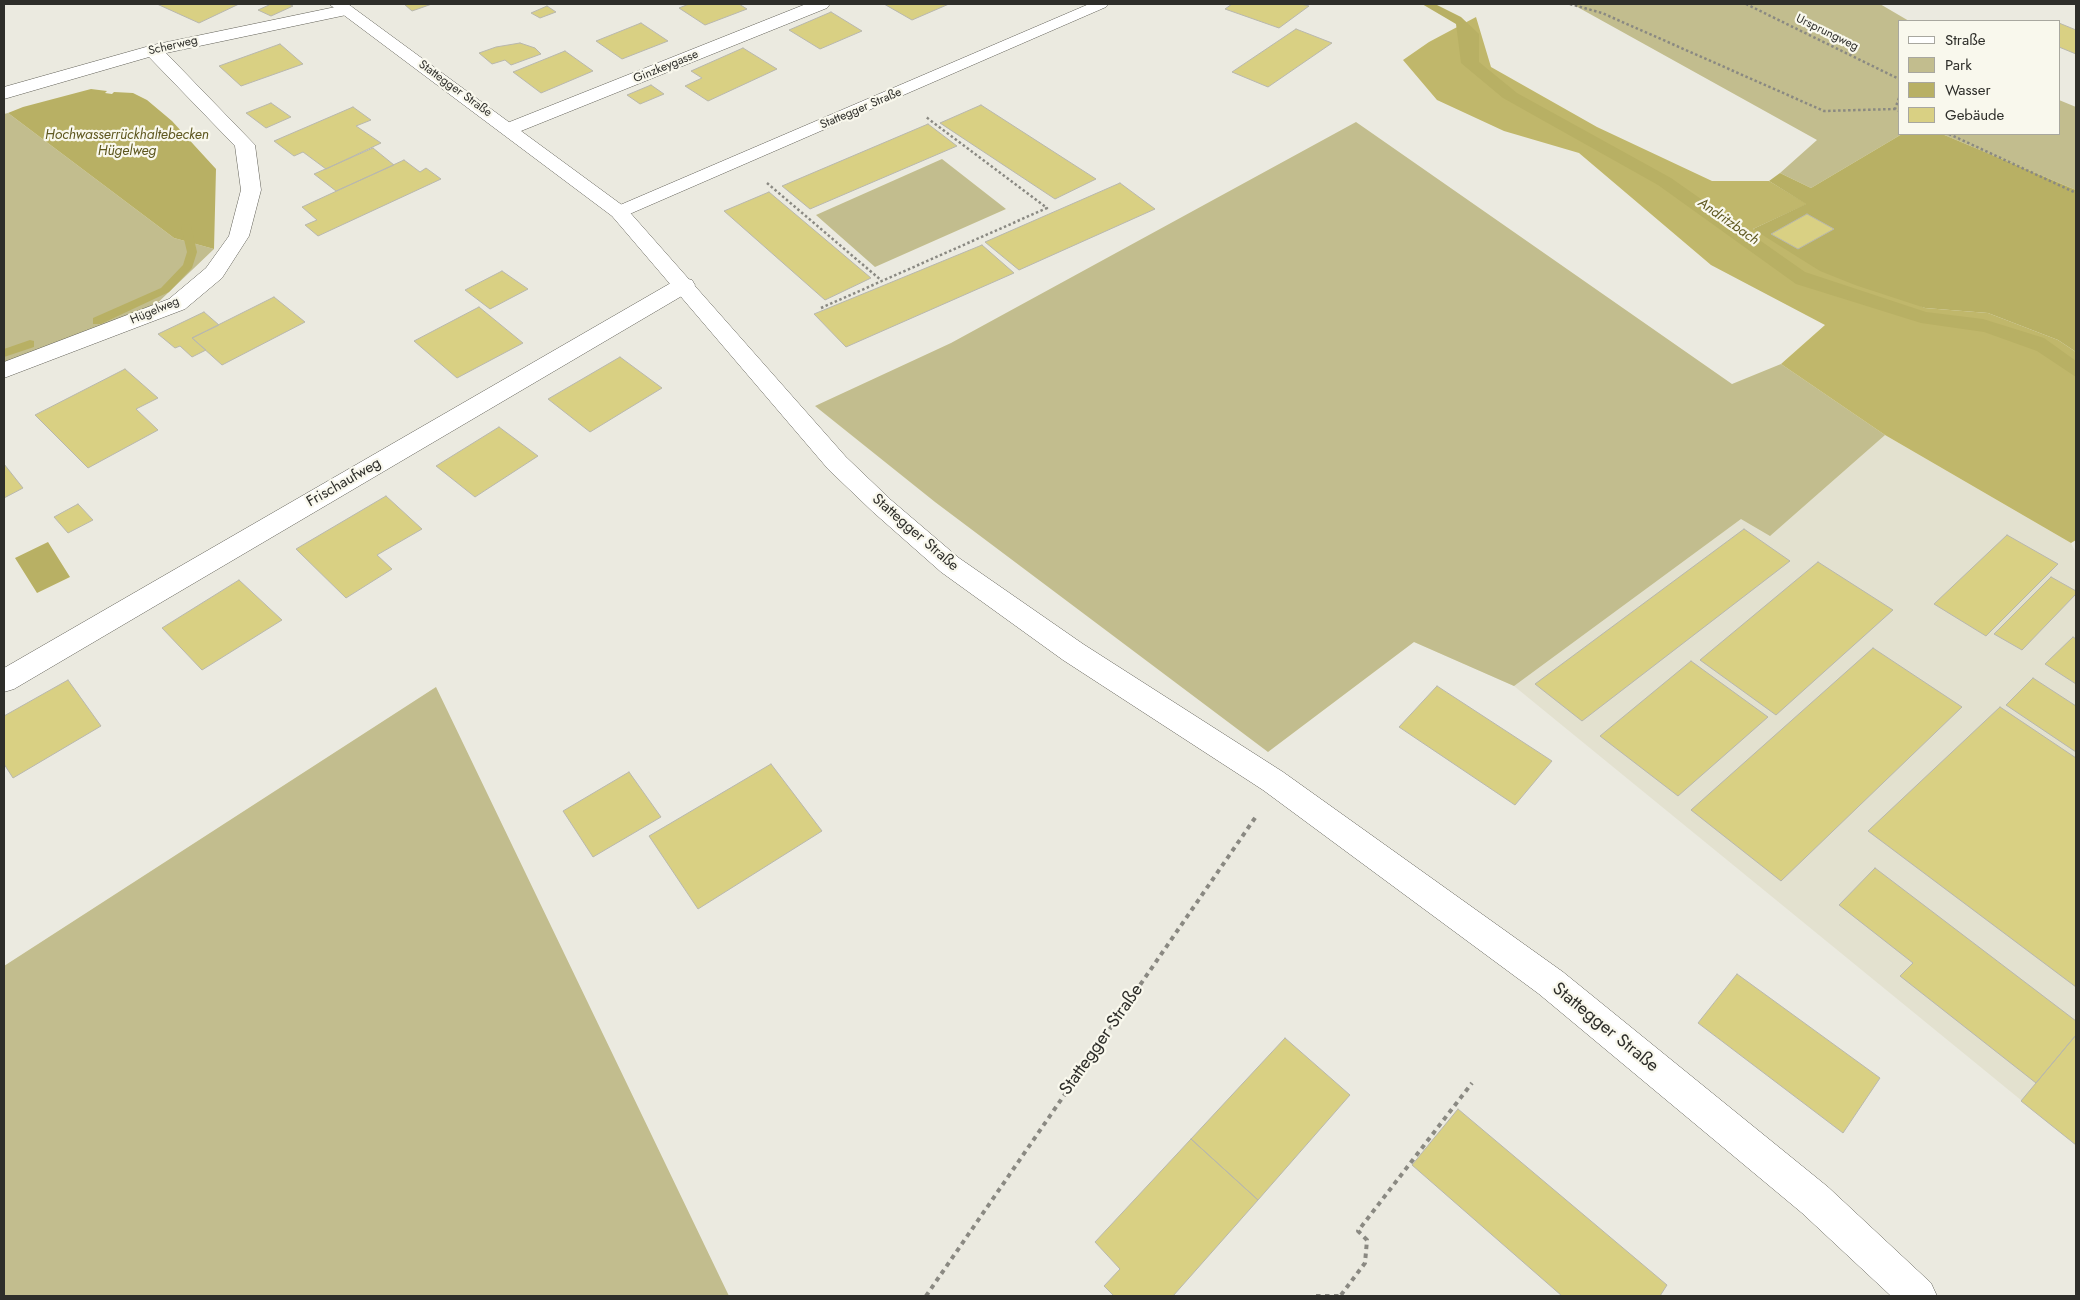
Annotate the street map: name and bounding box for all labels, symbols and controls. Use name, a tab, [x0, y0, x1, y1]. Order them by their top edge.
street label: Ursprungweg	[1793, 12, 1861, 54]
legend	[1898, 20, 2060, 135]
text: Straße	[1945, 29, 1985, 51]
street label: Scherweg	[147, 33, 199, 59]
street label: Ginzkeygasse	[631, 47, 701, 87]
text: Park	[1945, 54, 1972, 76]
street label: Stattegger Straße	[416, 58, 494, 120]
text: Wasser	[1945, 79, 1991, 101]
street label: Stattegger Straße	[818, 85, 904, 133]
text: Gebäude	[1945, 104, 2004, 126]
water label: Hochwasserrückhaltebecken Hügelweg	[45, 128, 209, 160]
water label: Andritzbach	[1694, 195, 1762, 249]
street label: Hügelweg	[128, 294, 182, 328]
street label: Frischaufweg	[304, 454, 384, 512]
street label: Stattegger Straße	[868, 491, 962, 575]
street label: Stattegger Straße	[1547, 979, 1663, 1077]
street label: Stattegger Straße	[1056, 980, 1148, 1100]

